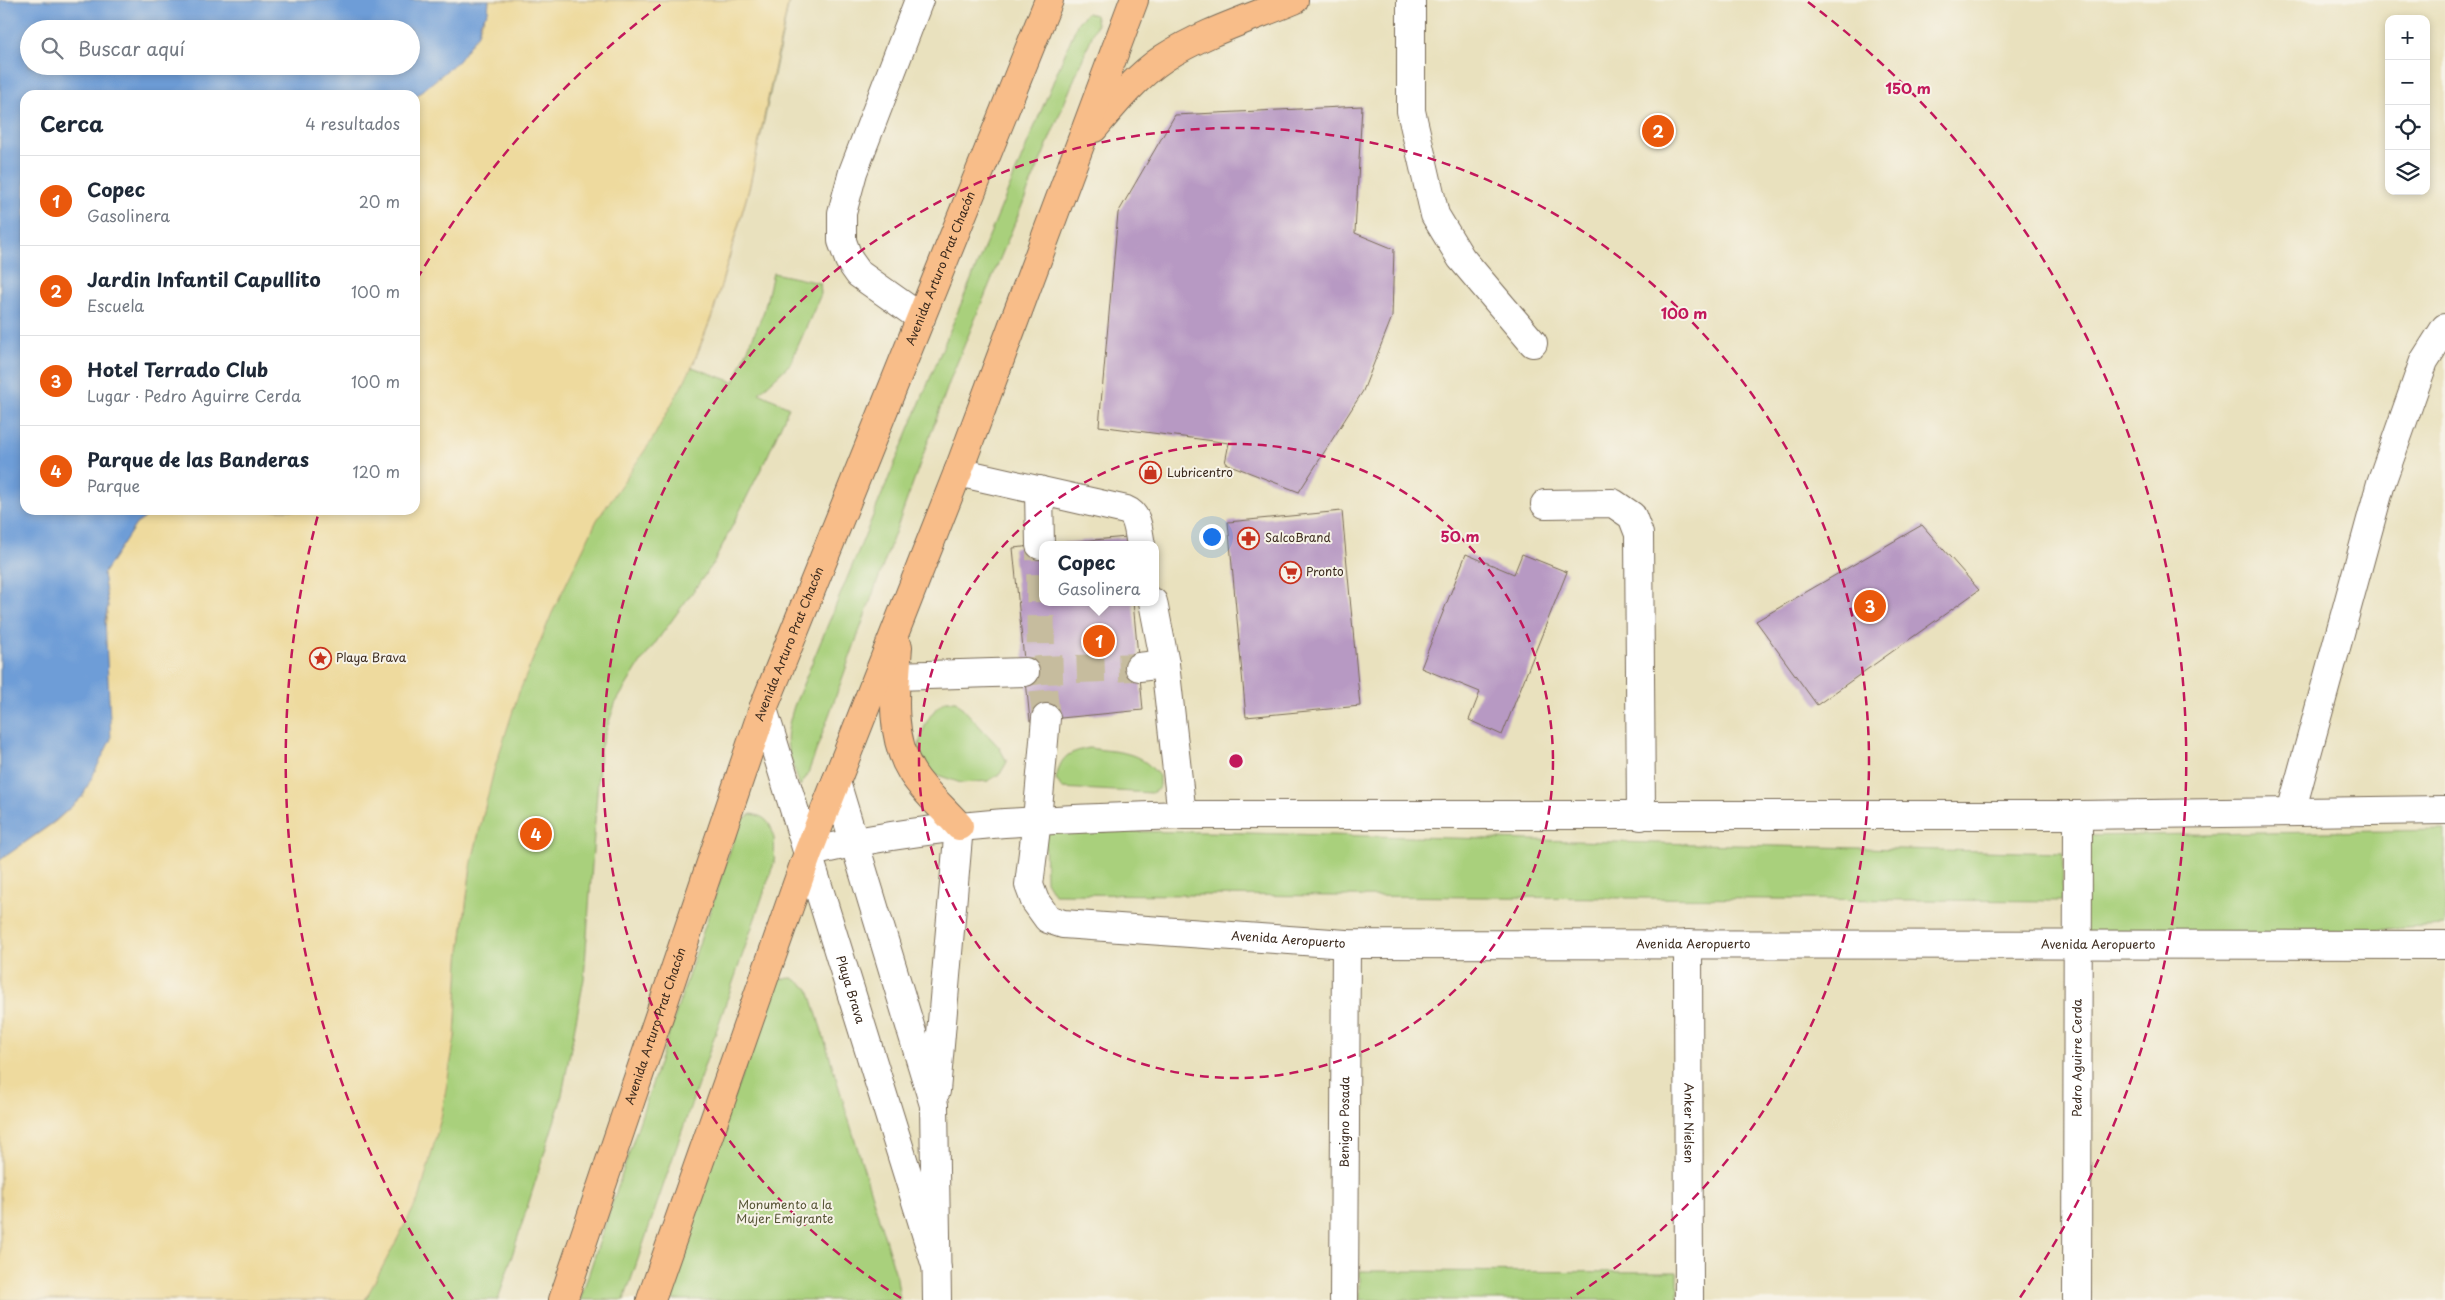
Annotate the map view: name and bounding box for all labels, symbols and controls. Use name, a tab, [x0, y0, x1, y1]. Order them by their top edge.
map controls	[2385, 15, 2430, 195]
button: +	[2385, 15, 2430, 60]
search box	[20, 20, 420, 75]
icon: search	[38, 34, 66, 62]
text: Buscar aquí	[78, 34, 185, 62]
button: −	[2385, 60, 2430, 105]
text: 150 m	[1885, 76, 1931, 99]
button: locate	[2385, 105, 2430, 150]
text: Cerca	[40, 107, 104, 139]
text: 4 resultados	[305, 111, 400, 135]
pin: 2	[1642, 112, 1674, 150]
button: layers	[2385, 150, 2430, 195]
text: Copec	[87, 175, 145, 203]
street label: Avenida Arturo Prat Chacón	[901, 188, 979, 348]
text: 1	[52, 189, 60, 213]
text: 20 m	[359, 189, 400, 213]
text: Gasolinera	[87, 203, 170, 227]
text: Jardin Infantil Capullito	[87, 265, 321, 293]
text: 2	[50, 279, 62, 303]
text: 100 m	[351, 279, 400, 303]
text: Escuela	[87, 293, 144, 317]
text: 100 m	[1661, 301, 1707, 324]
text: Hotel Terrado Club	[87, 355, 268, 383]
text: 3	[51, 369, 61, 393]
text: 100 m	[351, 369, 400, 393]
text: Lugar · Pedro Aguirre Cerda	[87, 383, 301, 407]
text: Parque de las Banderas	[87, 445, 309, 473]
text: 4	[51, 459, 61, 483]
text: 120 m	[353, 459, 400, 483]
shop icon: Lubricentro	[1139, 461, 1163, 485]
place label: Lubricentro	[1167, 463, 1233, 481]
text: Parque	[87, 473, 140, 497]
your location	[1199, 524, 1225, 550]
text: 50 m	[1441, 524, 1479, 547]
pharmacy icon: SalcoBrand	[1237, 526, 1261, 550]
place label: SalcoBrand	[1265, 528, 1332, 546]
popup	[1039, 541, 1159, 606]
text: Copec	[1057, 548, 1116, 576]
supermarket icon: Pronto	[1278, 560, 1302, 584]
place label: Pronto	[1306, 562, 1344, 580]
street label: Avenida Arturo Prat Chacón	[750, 564, 827, 723]
text: Gasolinera	[1057, 576, 1141, 600]
pin: 3	[1854, 587, 1886, 625]
pin: 1	[1083, 622, 1115, 660]
place icon: Playa Brava	[308, 646, 332, 670]
place label: Playa Brava	[336, 648, 407, 666]
centre of rings	[1227, 752, 1245, 770]
pin: 4	[520, 815, 552, 853]
street label: Avenida Aeropuerto	[1231, 926, 1347, 952]
street label: Avenida Aeropuerto	[1636, 934, 1751, 952]
street label: Avenida Aeropuerto	[2041, 935, 2156, 953]
street label: Avenida Arturo Prat Chacón	[620, 945, 690, 1107]
street label: Playa Brava	[832, 953, 870, 1026]
street label: Pedro Aguirre Cerda	[2067, 998, 2086, 1117]
street label: Benigno Posada	[1335, 1076, 1353, 1168]
street label: Anker Nielsen	[1680, 1083, 1699, 1163]
park label: Monumento a la Mujer Emigrante	[736, 1195, 834, 1227]

